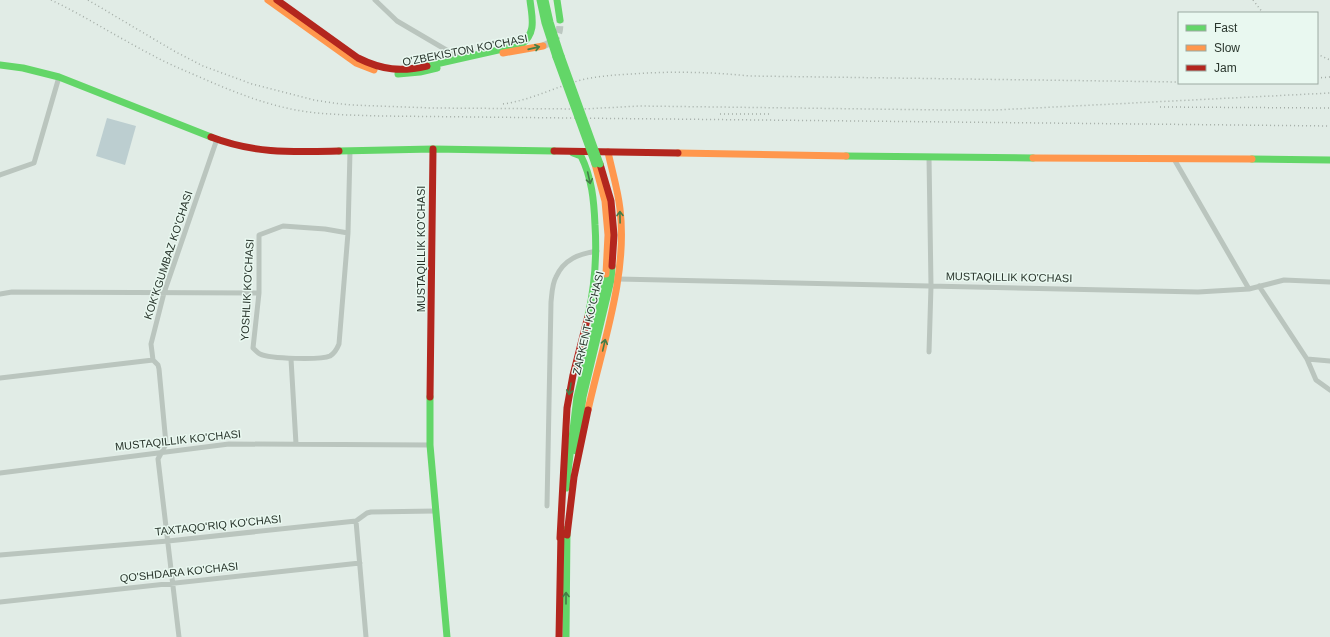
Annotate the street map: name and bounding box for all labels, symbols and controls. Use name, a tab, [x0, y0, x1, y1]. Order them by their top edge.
legend	[1178, 12, 1318, 84]
text: Fast	[1214, 21, 1238, 35]
street label: O'ZBEKISTON KO'CHASI	[401, 32, 529, 68]
text: Slow	[1214, 41, 1240, 55]
one-way arrow	[527, 44, 540, 52]
text: Jam	[1214, 61, 1237, 75]
one-way arrow	[586, 171, 593, 184]
street label: MUSTAQILLIK KO'CHASI	[415, 186, 427, 312]
street label: KOK'KGUMBAZ KO'CHASI	[142, 189, 194, 321]
one-way arrow	[617, 211, 624, 224]
street label: YOSHLIK KO'CHASI	[238, 239, 256, 341]
street label: ZARKENT KO'CHASI	[570, 270, 606, 376]
street label: MUSTAQILLIK KO'CHASI	[946, 270, 1072, 284]
one-way arrow	[600, 339, 608, 352]
one-way arrow	[566, 382, 574, 395]
street label: MUSTAQILLIK KO'CHASI	[114, 427, 242, 453]
street label: TAXTAQO'RIQ KO'CHASI	[154, 512, 282, 538]
street label: QO'SHDARA KO'CHASI	[119, 560, 239, 584]
one-way arrow	[562, 592, 570, 605]

